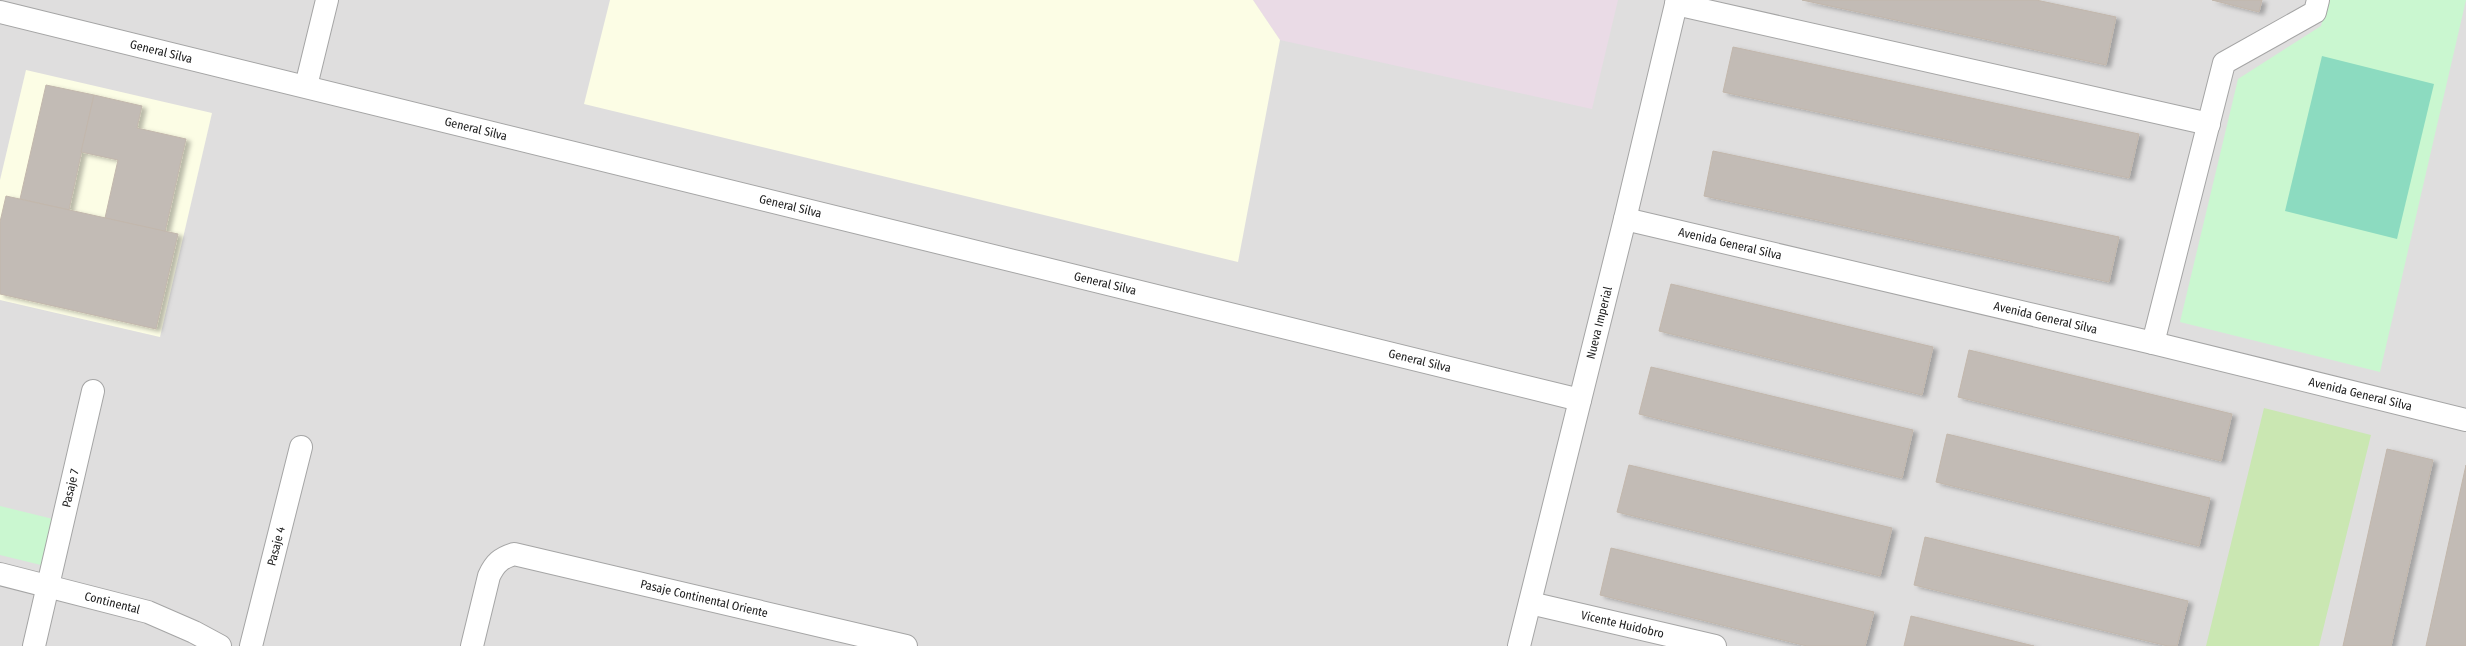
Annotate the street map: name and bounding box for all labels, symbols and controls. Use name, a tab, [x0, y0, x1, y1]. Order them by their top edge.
street label: General Silva	[129, 37, 194, 66]
street label: General Silva	[443, 114, 509, 143]
street label: General Silva	[758, 192, 823, 221]
street label: Avenida General Silva	[1677, 225, 1783, 263]
street label: General Silva	[1073, 269, 1138, 298]
street label: Nueva Imperial	[1583, 285, 1615, 361]
street label: Avenida General Silva	[1992, 299, 2099, 337]
street label: General Silva	[1387, 346, 1453, 375]
street label: Avenida General Silva	[2307, 375, 2414, 414]
street label: Pasaje 7	[59, 468, 82, 509]
street label: Pasaje 4	[264, 525, 288, 567]
street label: Pasaje Continental Oriente	[639, 577, 769, 620]
street label: Continental	[83, 589, 142, 617]
street label: Vicente Huidobro	[1580, 608, 1665, 641]

